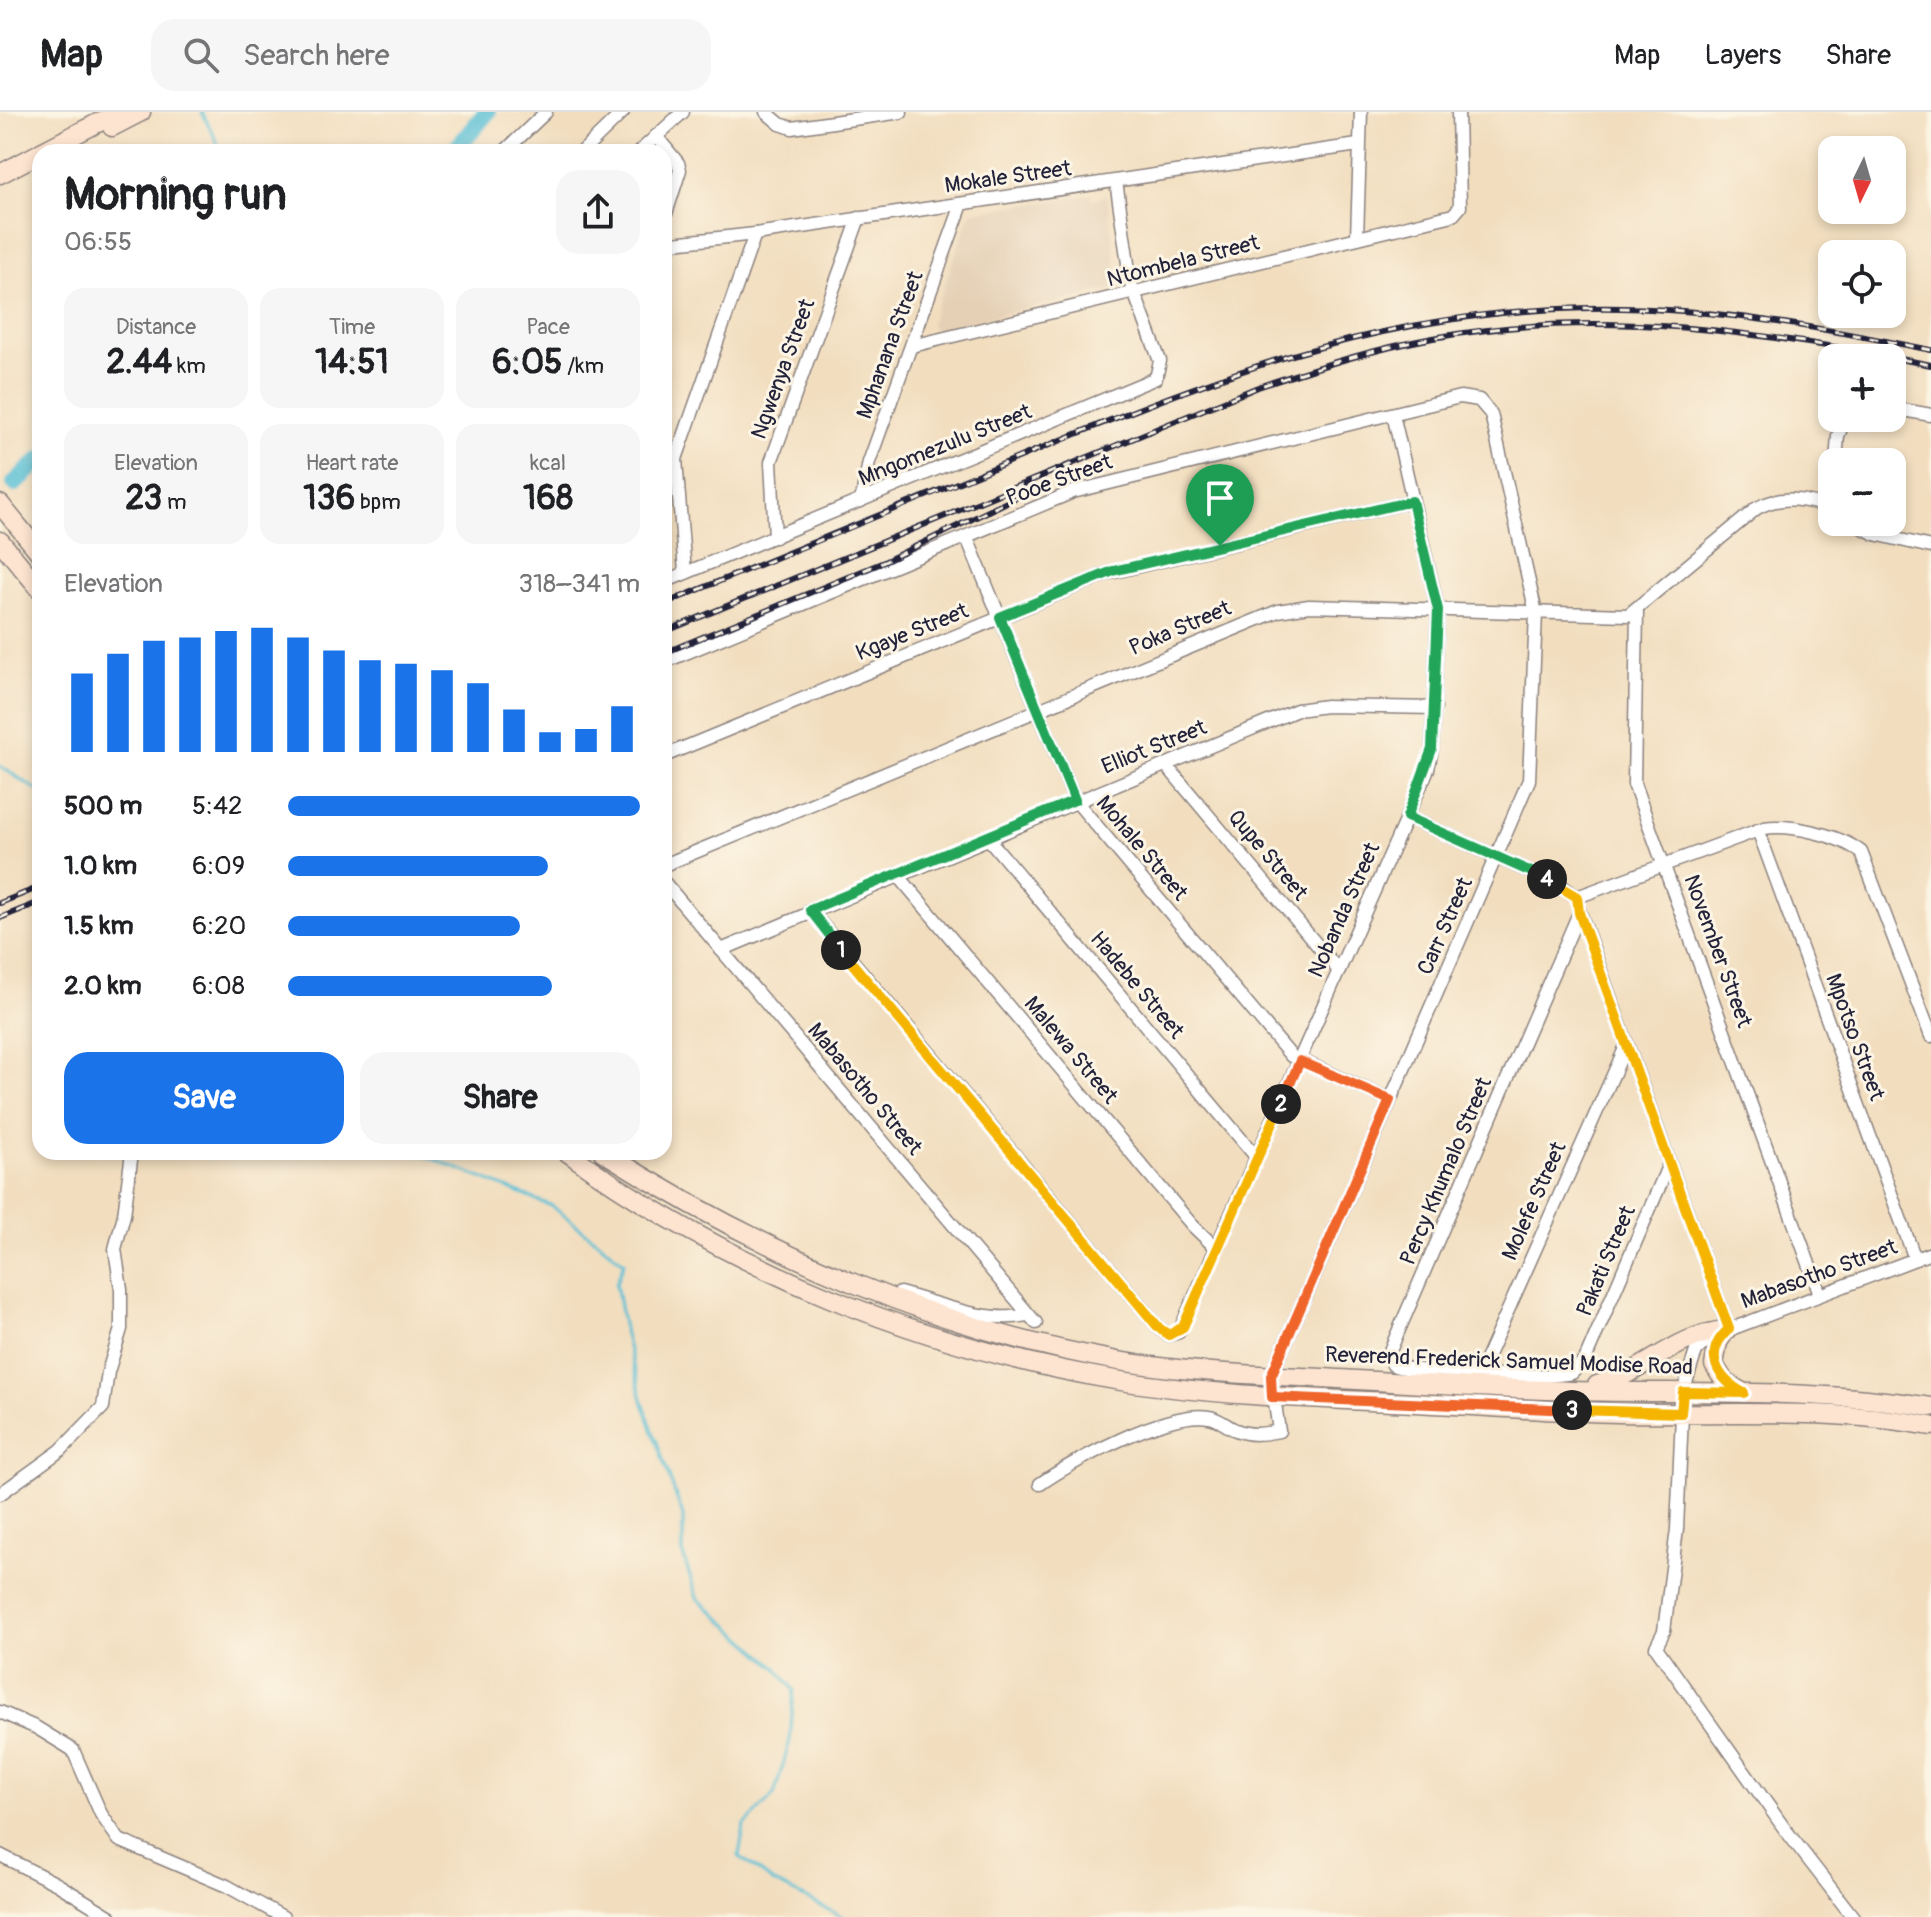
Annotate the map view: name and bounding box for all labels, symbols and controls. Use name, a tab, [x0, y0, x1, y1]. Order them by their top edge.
search box	[151, 19, 711, 91]
text: Map	[40, 31, 103, 79]
icon: search	[179, 33, 223, 77]
text: Search here	[243, 37, 390, 74]
text: Map	[1614, 38, 1660, 73]
text: Layers	[1704, 38, 1781, 73]
text: Share	[1825, 38, 1891, 73]
north arrow	[1818, 136, 1906, 224]
map controls	[1818, 136, 1906, 536]
street label: Mokale Street	[943, 154, 1073, 200]
text: Morning run	[64, 168, 287, 223]
button: share	[556, 170, 640, 254]
text: 06:55	[64, 226, 132, 258]
street label: Ntombela Street	[1104, 229, 1262, 293]
button: locate	[1818, 240, 1906, 328]
street label: Mphanana Street	[850, 267, 930, 423]
street label: Ngwenya Street	[745, 295, 821, 443]
text: Distance	[116, 313, 196, 341]
text: Time	[329, 313, 375, 341]
text: Pace	[526, 313, 570, 341]
text: 2.44	[106, 341, 172, 384]
text: 14:51	[315, 341, 389, 384]
text: 6:05	[492, 341, 563, 384]
button: +	[1818, 344, 1906, 432]
text: km	[172, 352, 206, 380]
text: /km	[563, 352, 604, 380]
street label: Mngomezulu Street	[854, 397, 1036, 492]
street label: Pooe Street	[1002, 448, 1116, 512]
button: −	[1818, 448, 1906, 536]
text: Elevation	[114, 449, 198, 477]
text: Heart rate	[306, 449, 398, 477]
text: kcal	[530, 449, 566, 477]
pin	[1186, 464, 1254, 546]
icon: arrive	[1198, 476, 1242, 520]
text: 23	[125, 477, 162, 520]
text: 136	[303, 477, 355, 520]
text: 168	[523, 477, 573, 520]
text: m	[162, 488, 187, 516]
text: bpm	[355, 488, 401, 516]
text: Elevation	[64, 568, 163, 600]
text: 318–341 m	[518, 568, 640, 600]
street label: Poka Street	[1125, 594, 1235, 662]
street label: Kgaye Street	[852, 597, 973, 667]
street label: Elliot Street	[1097, 713, 1211, 781]
text: 500 m	[64, 790, 142, 822]
text: 5:42	[192, 790, 243, 822]
street label: Mohale Street	[1090, 790, 1194, 906]
street label: Qupe Street	[1222, 804, 1314, 906]
street label: Nobanda Street	[1302, 838, 1386, 982]
text: 1.0 km	[64, 850, 137, 882]
text: 6:09	[192, 850, 245, 882]
pin: 4	[1527, 859, 1567, 899]
text: 4	[1541, 865, 1553, 893]
street label: November Street	[1677, 871, 1759, 1031]
street label: Carr Street	[1411, 873, 1479, 979]
text: 1.5 km	[64, 910, 134, 942]
text: 6:20	[192, 910, 246, 942]
street label: Hadebe Street	[1084, 925, 1190, 1045]
pin: 1	[821, 930, 861, 970]
text: 1	[837, 936, 845, 964]
text: 2.0 km	[64, 970, 142, 1002]
text: 6:08	[192, 970, 245, 1002]
street label: Mpotso Street	[1819, 970, 1891, 1104]
street label: Malewa Street	[1018, 991, 1124, 1110]
street label: Mabasotho Street	[802, 1017, 929, 1161]
button: Save	[64, 1052, 344, 1144]
button: Share	[360, 1052, 640, 1144]
street label: Percy Khumalo Street	[1394, 1073, 1498, 1269]
pin: 2	[1261, 1084, 1301, 1124]
text: 2	[1275, 1090, 1287, 1118]
street label: Molefe Street	[1495, 1137, 1573, 1265]
street label: Pakati Street	[1570, 1201, 1642, 1321]
street label: Mabasotho Street	[1737, 1233, 1901, 1315]
street label: Reverend Frederick Samuel Modise Road	[1324, 1341, 1694, 1381]
pin: 3	[1552, 1390, 1592, 1430]
text: 3	[1566, 1396, 1578, 1424]

